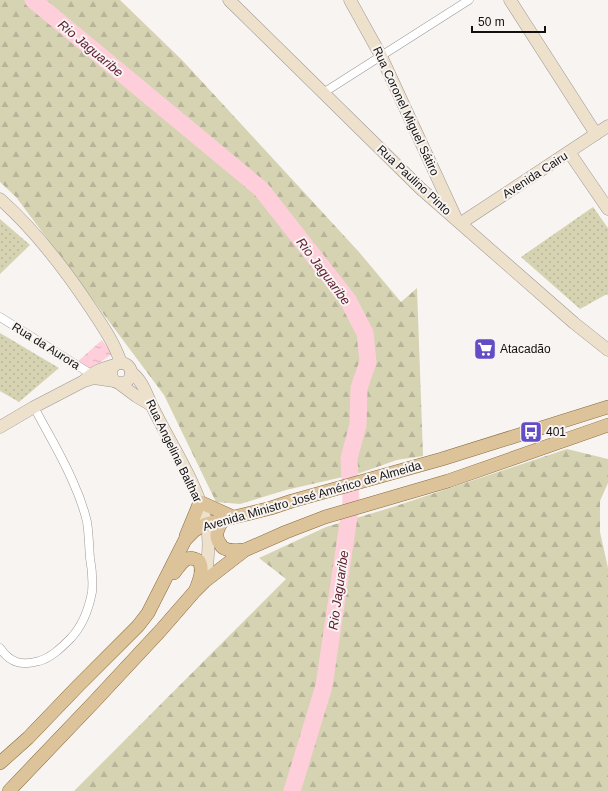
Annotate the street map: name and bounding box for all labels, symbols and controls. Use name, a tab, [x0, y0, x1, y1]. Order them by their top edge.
scale bar	[472, 8, 545, 34]
text: 50 m	[478, 15, 505, 29]
water label: Rio Jaguaribe	[55, 17, 126, 80]
street label: Rua Coronel Miguel Sátiro	[370, 44, 442, 178]
street label: Rua Paulino Pinto	[374, 142, 454, 218]
street label: Avenida Cairu	[500, 149, 570, 201]
water label: Rio Jaguaribe	[293, 235, 354, 308]
street label: Rua da Aurora	[9, 320, 83, 373]
supermarket icon: Atacadão	[472, 336, 498, 362]
place label: Atacadão	[500, 342, 551, 356]
street label: Rua Angelina Balthar	[143, 397, 205, 505]
bus stop icon: 401	[518, 419, 544, 445]
place label: 401	[546, 425, 566, 439]
street label: Avenida Ministro José Américo de Almeida	[201, 458, 423, 534]
water label: Rio Jaguaribe	[325, 549, 352, 631]

